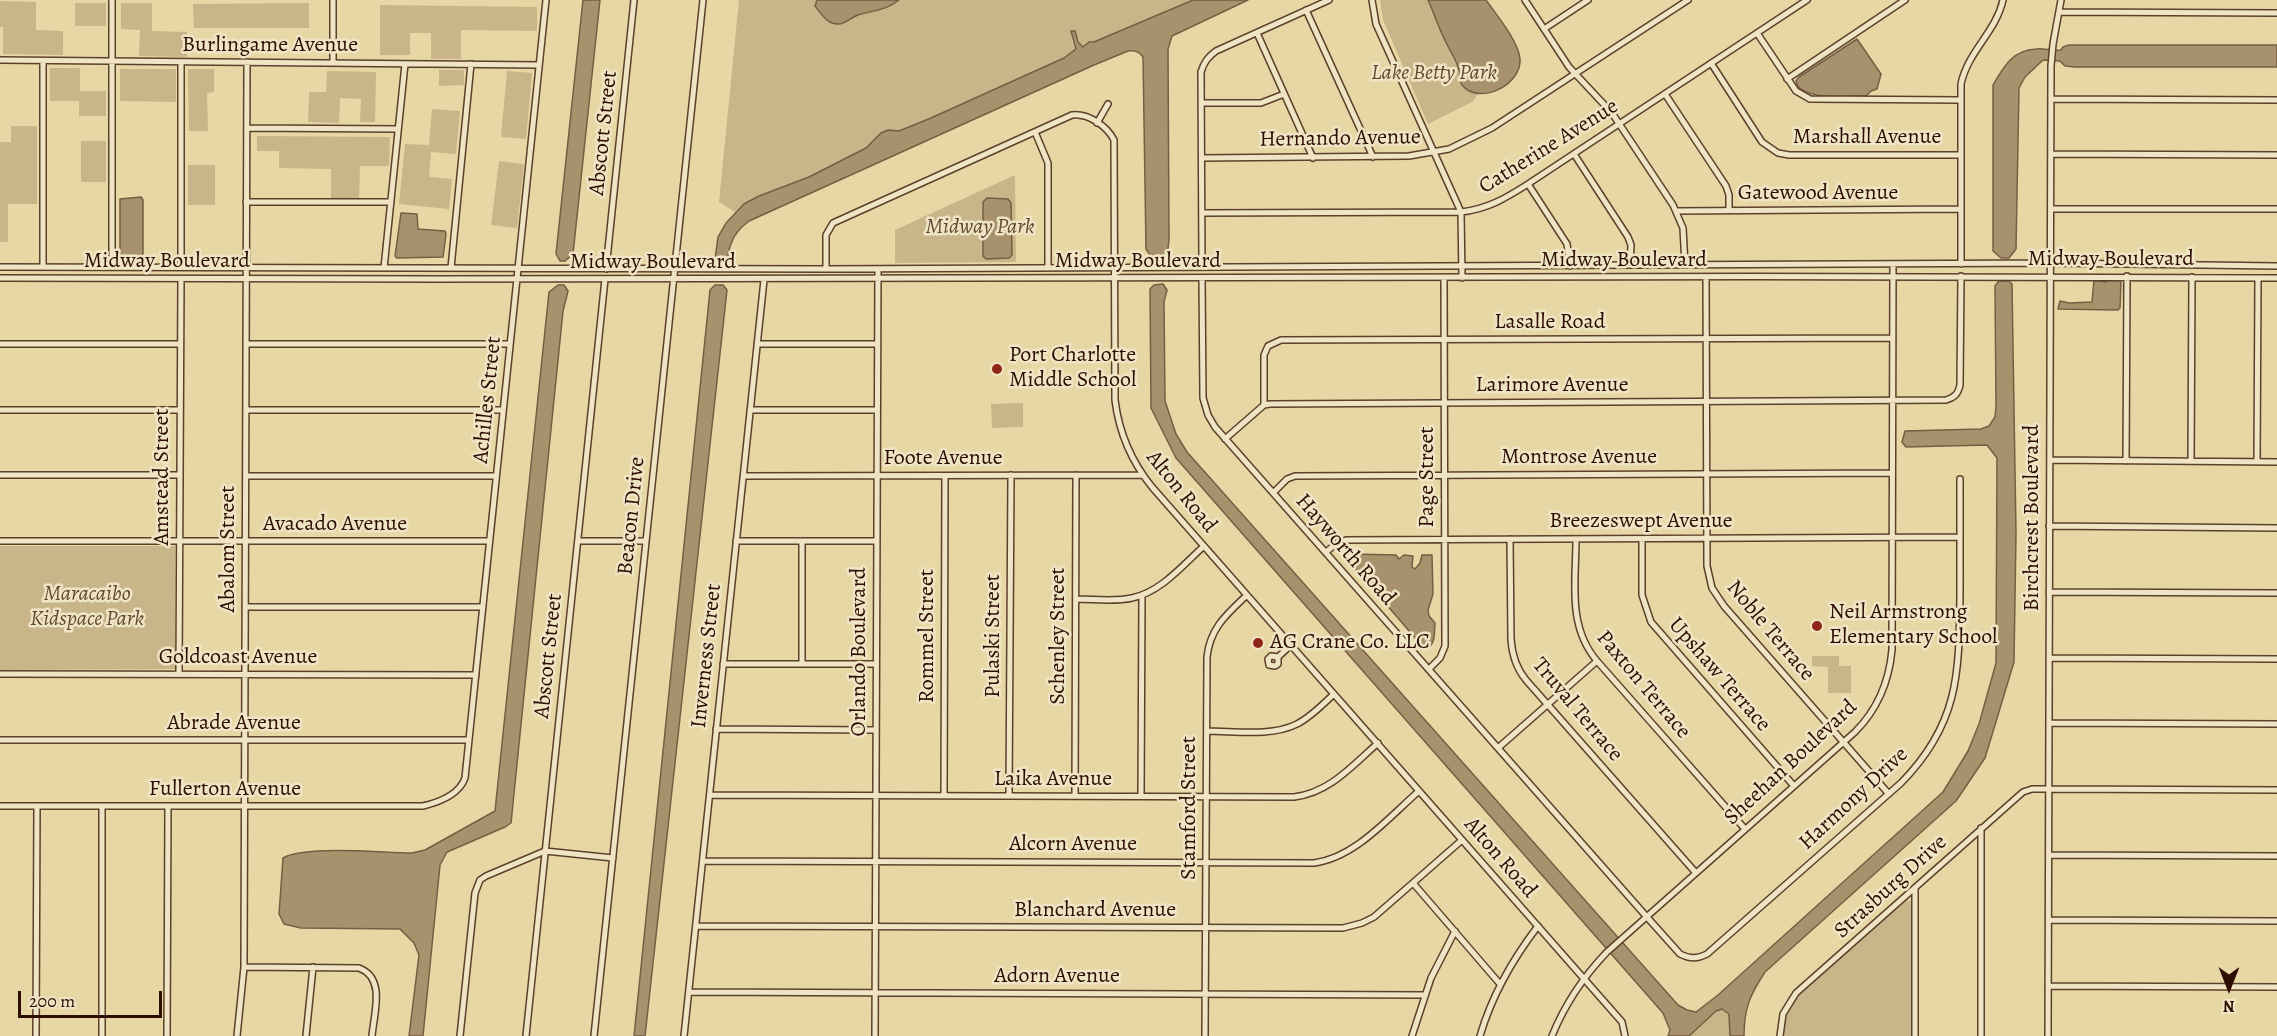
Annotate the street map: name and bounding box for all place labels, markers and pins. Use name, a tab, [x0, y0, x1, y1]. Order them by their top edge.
place label: Port Charlotte Middle School	[1009, 343, 1136, 394]
marker: Port Charlotte Middle School	[990, 362, 1004, 376]
place label: Neil Armstrong Elementary School	[1829, 600, 1997, 652]
marker: Neil Armstrong Elementary School	[1810, 619, 1824, 633]
place label: AG Crane Co. LLC	[1270, 630, 1430, 656]
marker: AG Crane Co. LLC	[1251, 636, 1265, 650]

